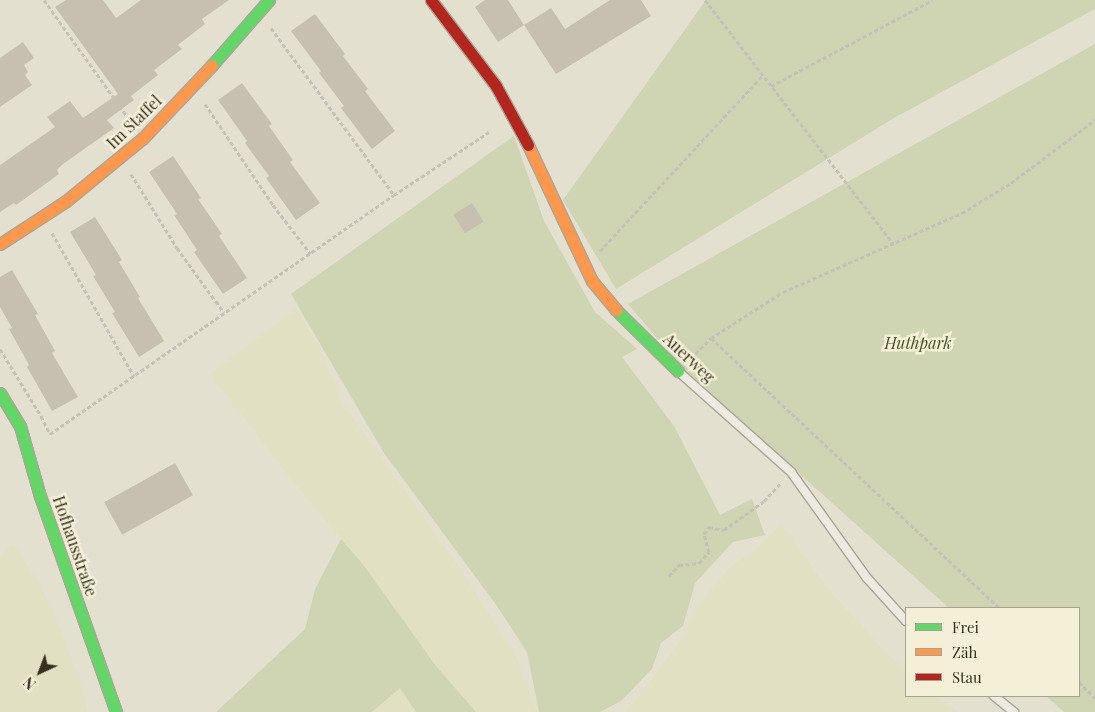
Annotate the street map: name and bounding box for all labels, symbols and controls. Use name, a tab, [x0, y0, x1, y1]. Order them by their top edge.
street label: Im Staffel	[103, 91, 165, 153]
street label: Auerweg	[659, 330, 719, 386]
park label: Huthpark	[884, 333, 952, 353]
street label: Hofhausstraße	[49, 493, 101, 599]
legend	[905, 607, 1080, 697]
text: Frei	[952, 617, 979, 637]
text: Zäh	[952, 642, 977, 662]
north arrow	[15, 647, 65, 697]
text: Stau	[952, 667, 982, 687]
text: N	[19, 673, 40, 694]

